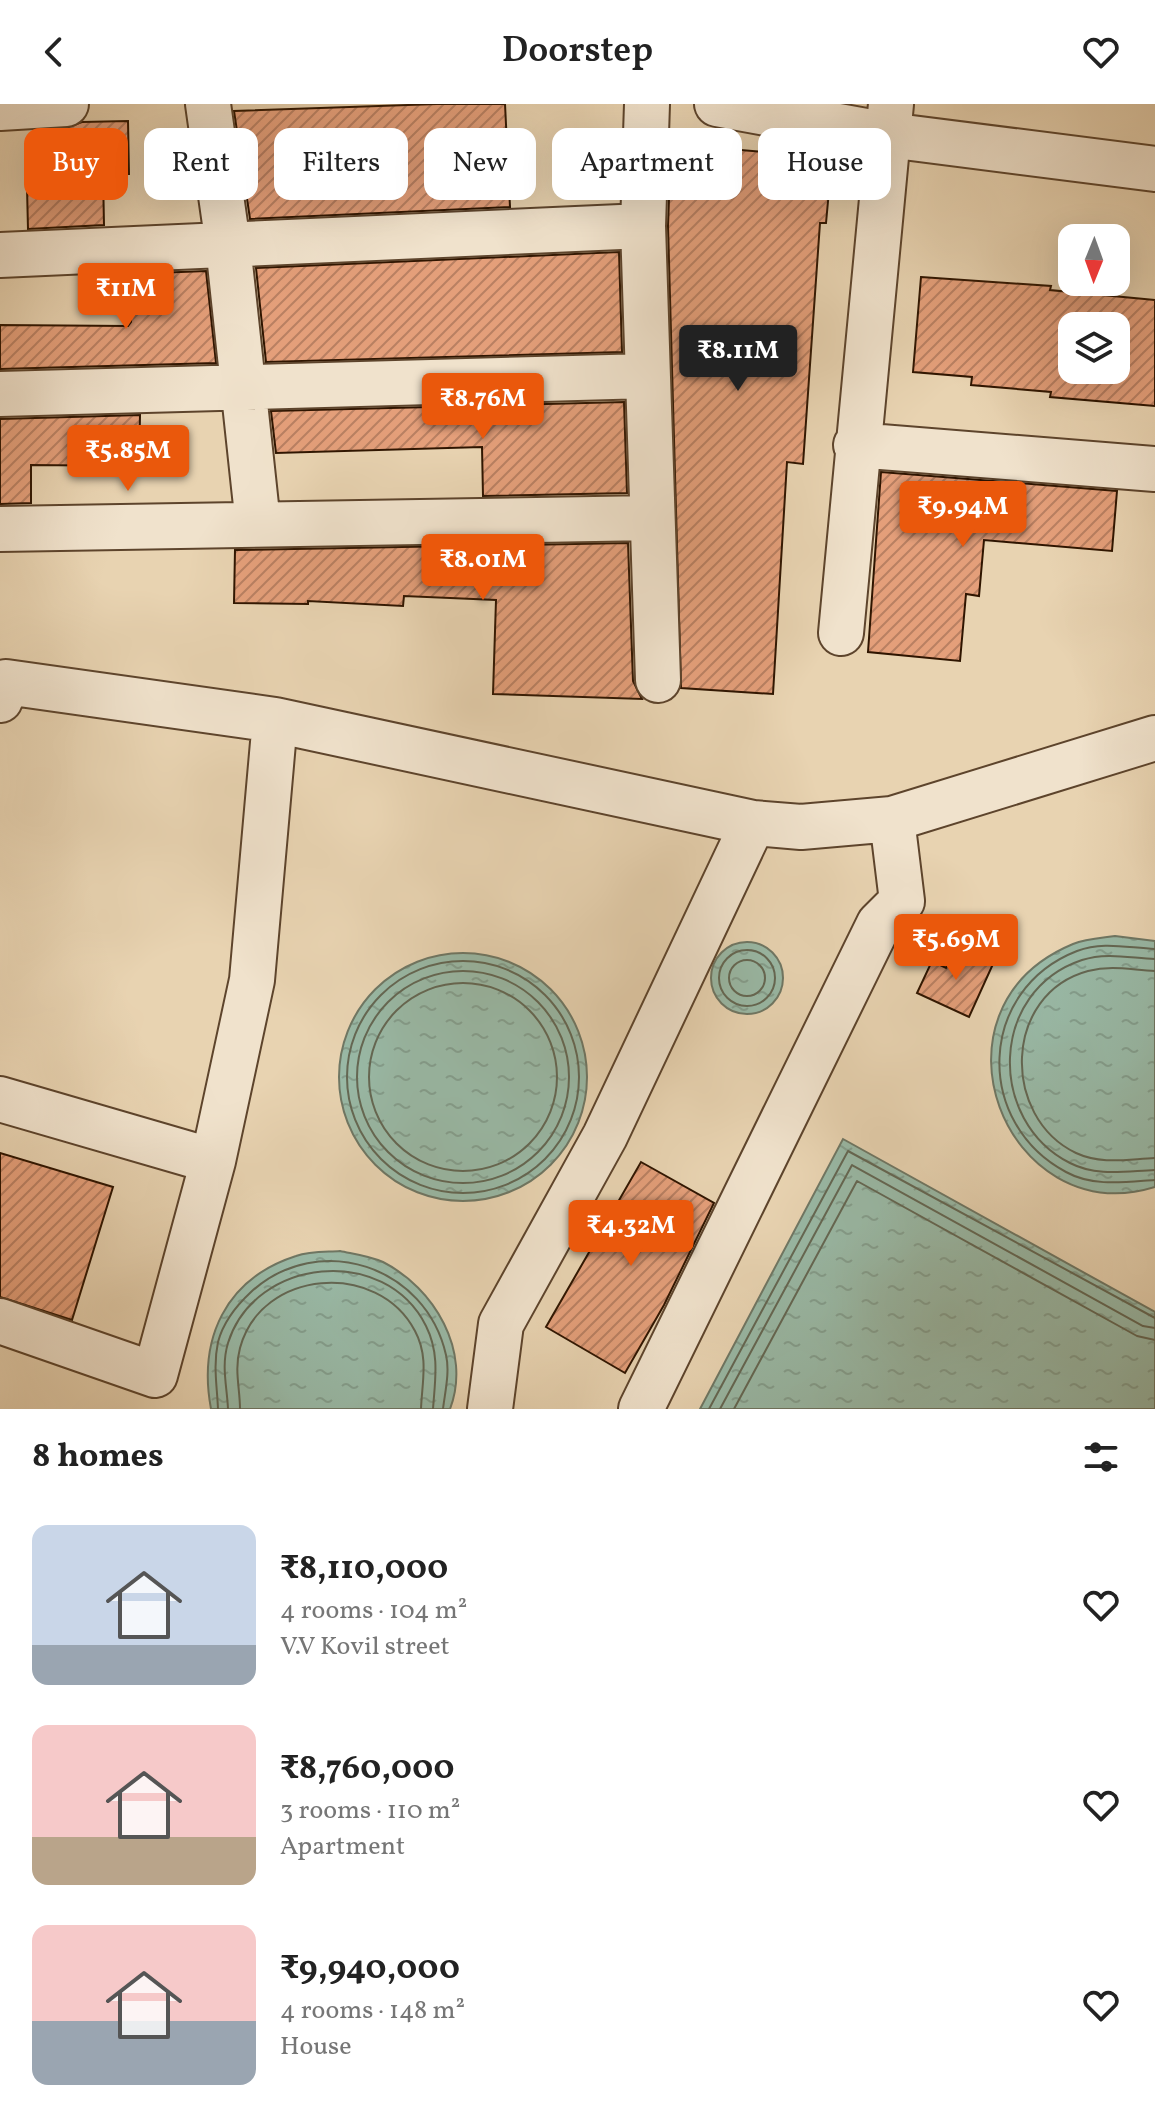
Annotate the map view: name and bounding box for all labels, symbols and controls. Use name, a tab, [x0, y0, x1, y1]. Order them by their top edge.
text: Doorstep	[502, 27, 653, 77]
icon: back	[32, 30, 76, 74]
icon: heart	[1079, 30, 1123, 74]
chip: Buy	[24, 128, 128, 200]
chip: Rent	[144, 128, 258, 200]
chip: Filters	[274, 128, 408, 200]
chip: New	[424, 128, 536, 200]
chip: Apartment	[552, 128, 742, 200]
chip: House	[758, 128, 891, 200]
north arrow	[1058, 224, 1130, 296]
map controls	[1058, 224, 1130, 384]
pin: ₹11M	[79, 263, 173, 331]
text: ₹11M	[96, 271, 156, 307]
button: layers	[1058, 312, 1130, 384]
pin: ₹8.11M	[673, 325, 803, 393]
text: ₹8.11M	[697, 333, 779, 369]
pin: ₹8.76M	[418, 373, 548, 441]
text: ₹8.76M	[440, 381, 526, 417]
pin: ₹5.85M	[63, 425, 193, 493]
text: ₹5.85M	[85, 433, 171, 469]
pin: ₹9.94M	[898, 481, 1028, 549]
text: ₹9.94M	[918, 489, 1008, 525]
pin: ₹8.01M	[418, 534, 548, 602]
text: ₹8.01M	[439, 542, 527, 578]
pin: ₹5.69M	[891, 914, 1021, 982]
text: ₹5.69M	[912, 922, 1000, 958]
pin: ₹4.32M	[566, 1200, 696, 1268]
text: ₹4.32M	[587, 1208, 675, 1244]
text: 8 homes	[32, 1434, 164, 1481]
icon: filters	[1079, 1435, 1123, 1479]
text: ₹8,110,000	[280, 1546, 448, 1593]
icon: home	[96, 1557, 192, 1653]
icon: heart	[1079, 1583, 1123, 1627]
text: 4 rooms · 104 m²	[280, 1593, 467, 1629]
text: V.V Kovil street	[280, 1629, 450, 1665]
text: ₹8,760,000	[280, 1746, 454, 1793]
icon: home	[96, 1757, 192, 1853]
icon: heart	[1079, 1783, 1123, 1827]
text: 3 rooms · 110 m²	[280, 1793, 460, 1829]
text: Apartment	[280, 1829, 405, 1865]
text: ₹9,940,000	[280, 1946, 460, 1993]
icon: home	[96, 1957, 192, 2053]
icon: heart	[1079, 1983, 1123, 2027]
text: 4 rooms · 148 m²	[280, 1993, 465, 2029]
text: House	[280, 2029, 352, 2065]

